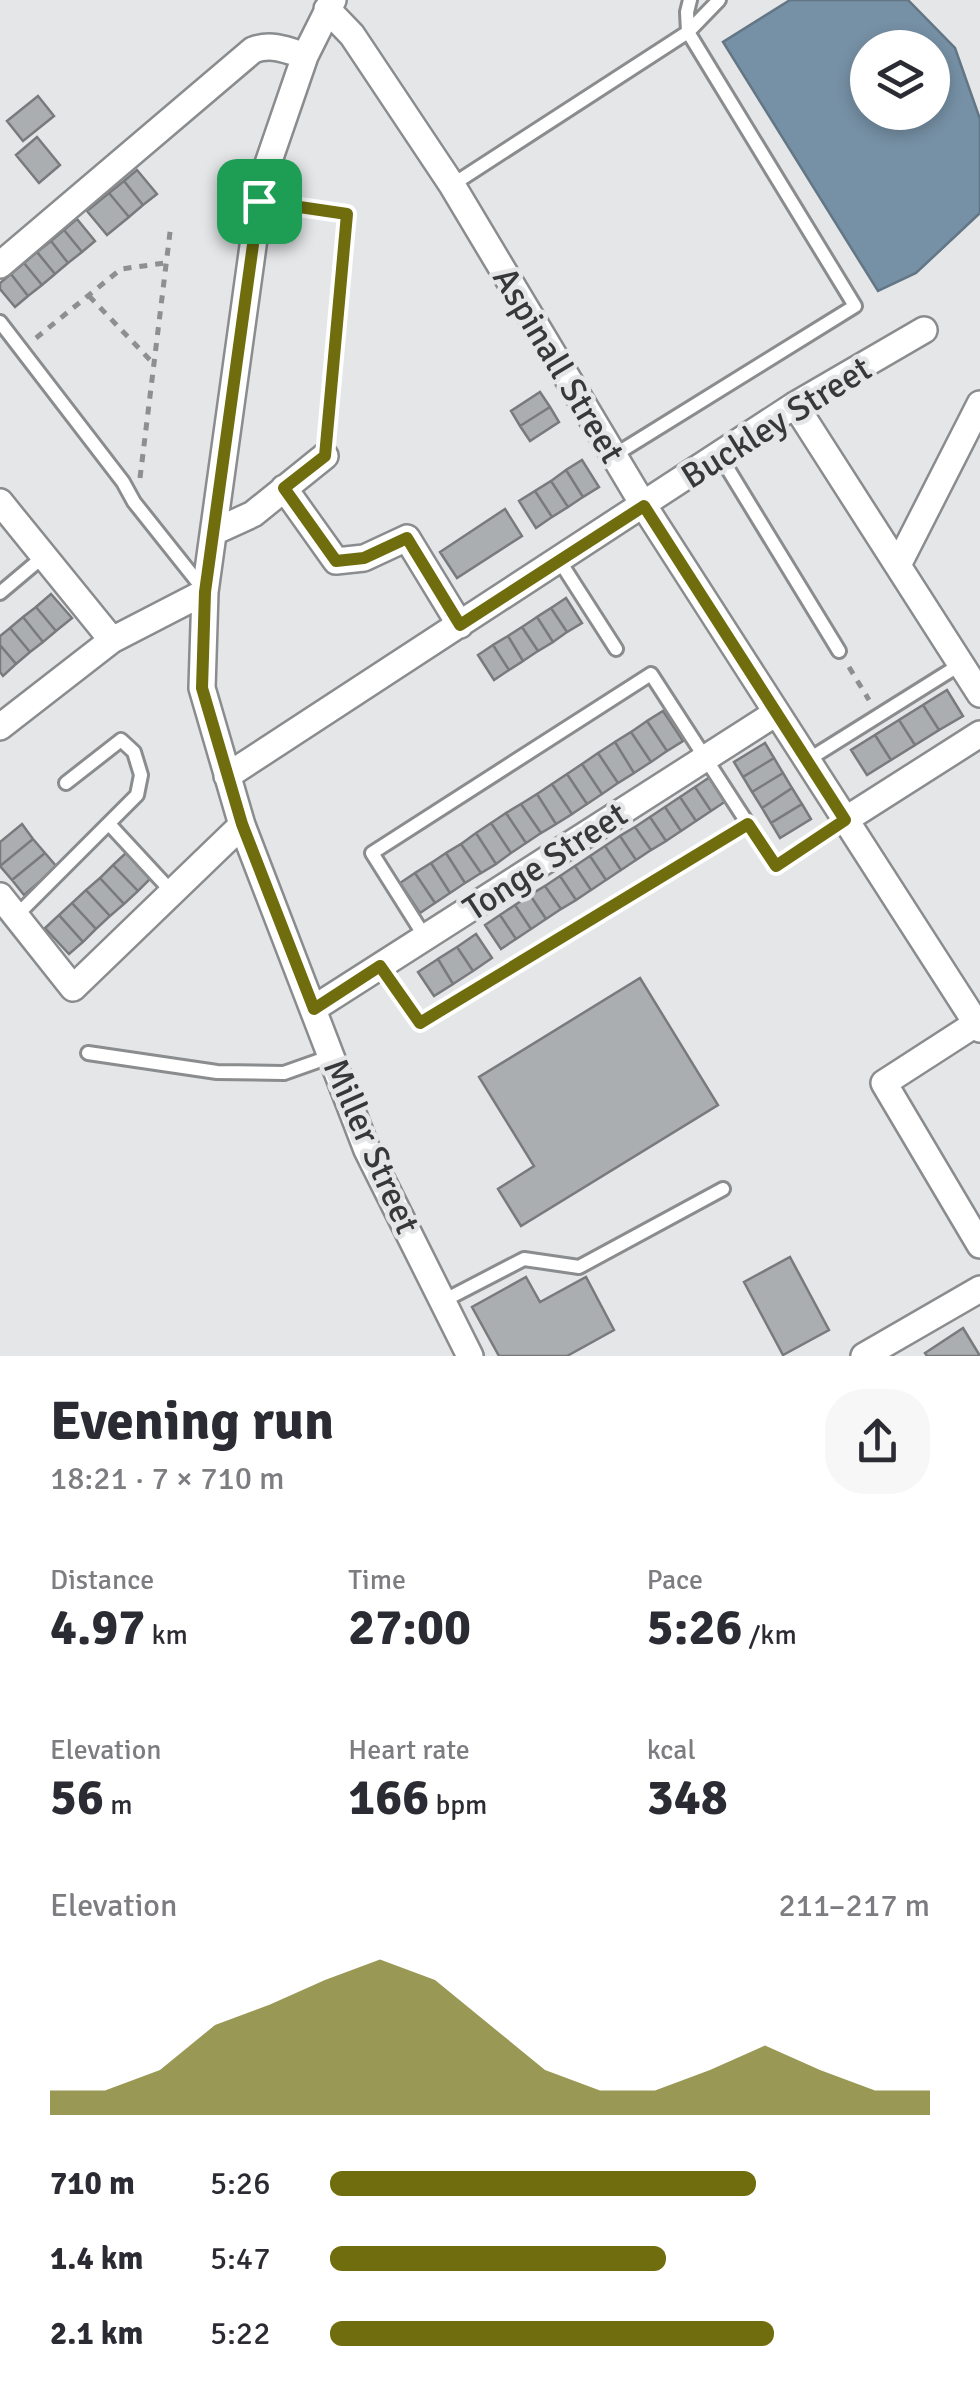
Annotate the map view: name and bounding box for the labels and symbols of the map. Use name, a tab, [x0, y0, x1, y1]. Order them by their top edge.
pin	[217, 159, 302, 244]
street label: Aspinall Street	[483, 260, 634, 471]
street label: Buckley Street	[673, 347, 879, 498]
street label: Tonge Street	[455, 793, 635, 930]
street label: Miller Street	[314, 1052, 429, 1240]

